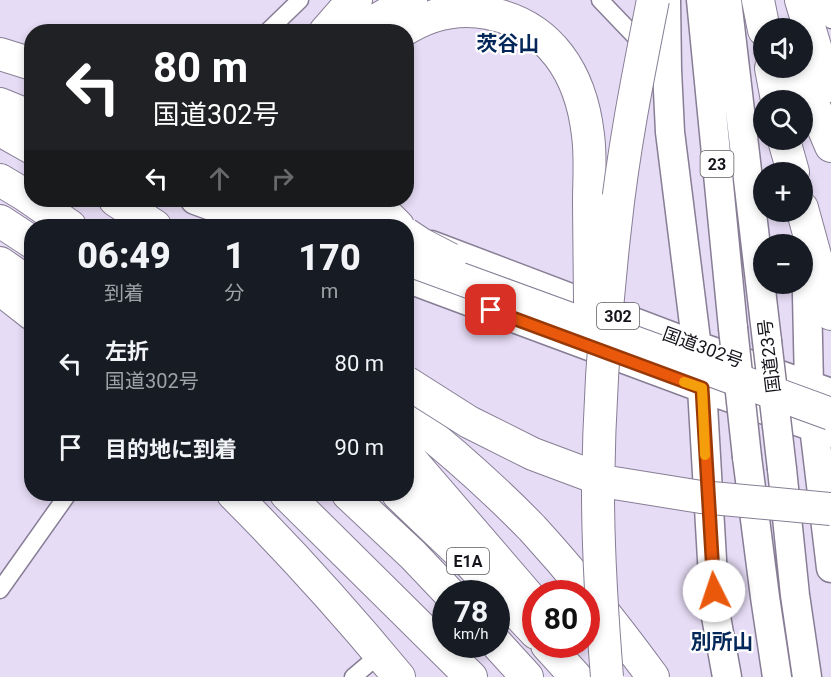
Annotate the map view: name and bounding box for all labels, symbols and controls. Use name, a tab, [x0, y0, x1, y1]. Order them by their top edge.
map controls	[753, 18, 813, 294]
button: sound	[753, 18, 813, 78]
district label: 茨谷山	[477, 32, 540, 56]
text: 80 m	[153, 43, 248, 92]
icon: left	[54, 48, 132, 126]
button: search	[753, 90, 813, 150]
text: 国道302号	[153, 99, 280, 131]
road number: 23	[700, 151, 734, 177]
icon: left	[140, 162, 173, 195]
icon: ahead	[203, 162, 236, 195]
icon: right	[266, 162, 299, 195]
button: +	[753, 162, 813, 222]
button: −	[753, 234, 813, 294]
text: 06:49	[77, 235, 171, 277]
text: 1	[224, 235, 245, 277]
text: 170	[298, 237, 361, 279]
text: m	[321, 279, 338, 303]
text: 到着	[104, 281, 144, 305]
text: 分	[225, 281, 245, 305]
pin	[465, 284, 516, 335]
icon: arrive	[474, 293, 507, 326]
road number: 302	[597, 303, 639, 329]
street label: 国道23号	[754, 318, 784, 394]
street label: 国道302号	[660, 323, 746, 371]
text: 左折	[105, 339, 149, 364]
icon: left	[54, 347, 87, 380]
text: 80 m	[335, 351, 384, 376]
text: 国道302号	[105, 369, 199, 393]
icon: arrive	[54, 431, 87, 464]
text: 90 m	[335, 435, 384, 460]
text: 目的地に到着	[105, 437, 237, 462]
road number: E1A	[447, 548, 489, 574]
position arrow	[682, 559, 746, 623]
speed limit sign: 80	[522, 580, 600, 658]
text: 78	[454, 594, 488, 629]
text: km/h	[453, 625, 489, 643]
district label: 別所山	[691, 630, 754, 654]

